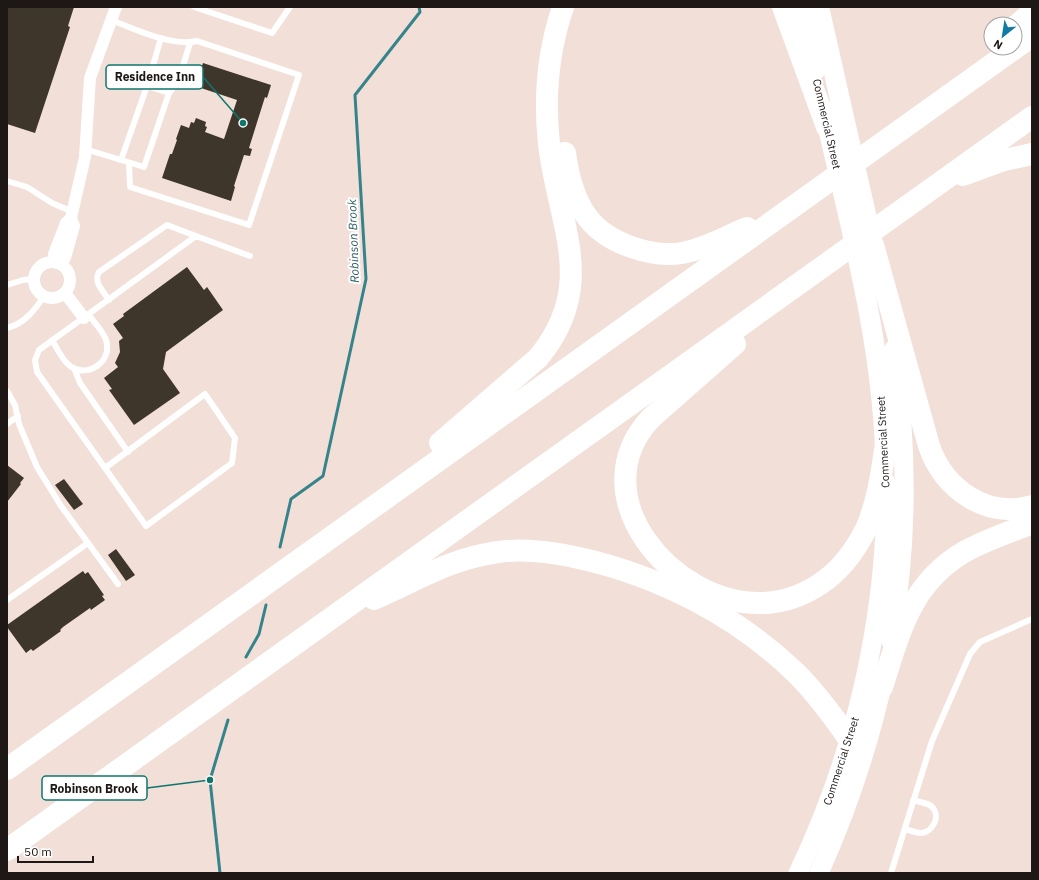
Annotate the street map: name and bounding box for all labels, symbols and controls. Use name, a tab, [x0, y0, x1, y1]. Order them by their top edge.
north arrow	[983, 16, 1023, 56]
text: N	[991, 37, 1005, 53]
callout: Residence Inn	[106, 65, 203, 89]
text: Residence Inn	[115, 69, 195, 84]
street label: Commercial Street	[810, 78, 844, 171]
water label: Robinson Brook	[344, 198, 362, 283]
street label: Commercial Street	[874, 395, 892, 488]
street label: Commercial Street	[820, 715, 862, 807]
callout: Robinson Brook	[42, 776, 147, 800]
text: Robinson Brook	[50, 781, 138, 796]
scale bar	[18, 838, 93, 864]
text: 50 m	[24, 844, 52, 859]

